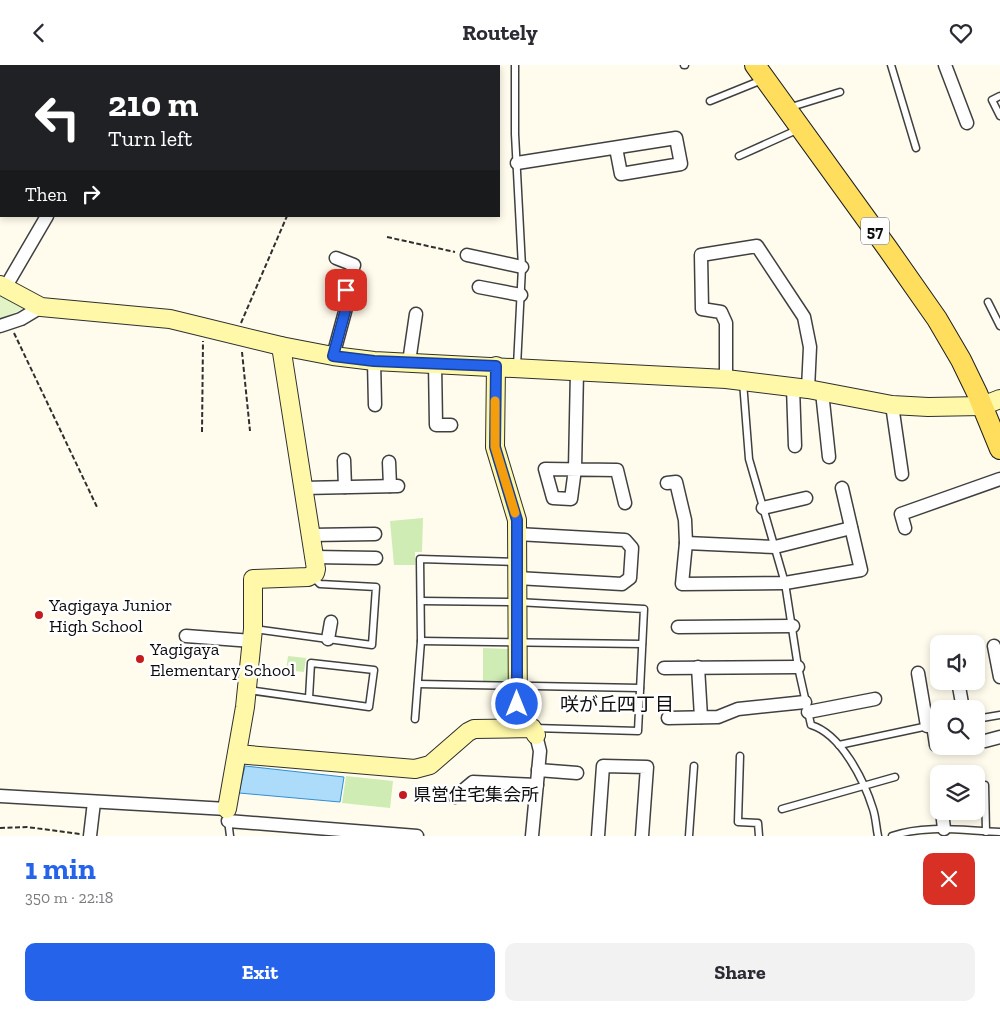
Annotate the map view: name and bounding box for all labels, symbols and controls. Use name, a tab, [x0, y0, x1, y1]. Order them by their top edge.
icon: back	[25, 19, 53, 47]
text: Routely	[462, 19, 538, 46]
icon: heart	[947, 19, 975, 47]
text: 210 m	[108, 83, 198, 125]
icon: left	[25, 85, 90, 150]
text: Turn left	[108, 125, 192, 152]
icon: right	[77, 180, 105, 208]
text: Then	[25, 183, 67, 206]
road number: 57	[861, 218, 889, 245]
pin	[325, 269, 367, 311]
icon: arrive	[332, 276, 360, 304]
place label: Yagigaya Junior High School	[48, 594, 172, 637]
marker: Yagigaya Junior High School	[33, 609, 45, 621]
map controls	[930, 635, 985, 820]
button: sound	[930, 635, 985, 690]
place label: Yagigaya Elementary School	[149, 638, 295, 681]
marker: Yagigaya Elementary School	[134, 653, 146, 665]
position arrow	[490, 677, 542, 729]
district label: 咲が丘四丁目	[560, 693, 674, 716]
button: search	[930, 700, 985, 755]
button: layers	[930, 765, 985, 820]
place label: 県営住宅集会所	[413, 784, 539, 806]
marker: 県営住宅集会所	[397, 789, 409, 801]
text: 1 min	[25, 851, 96, 887]
button: close	[923, 853, 975, 905]
text: 350 m · 22:18	[25, 888, 113, 907]
button: Exit	[25, 943, 495, 1001]
button: Share	[505, 943, 975, 1001]

